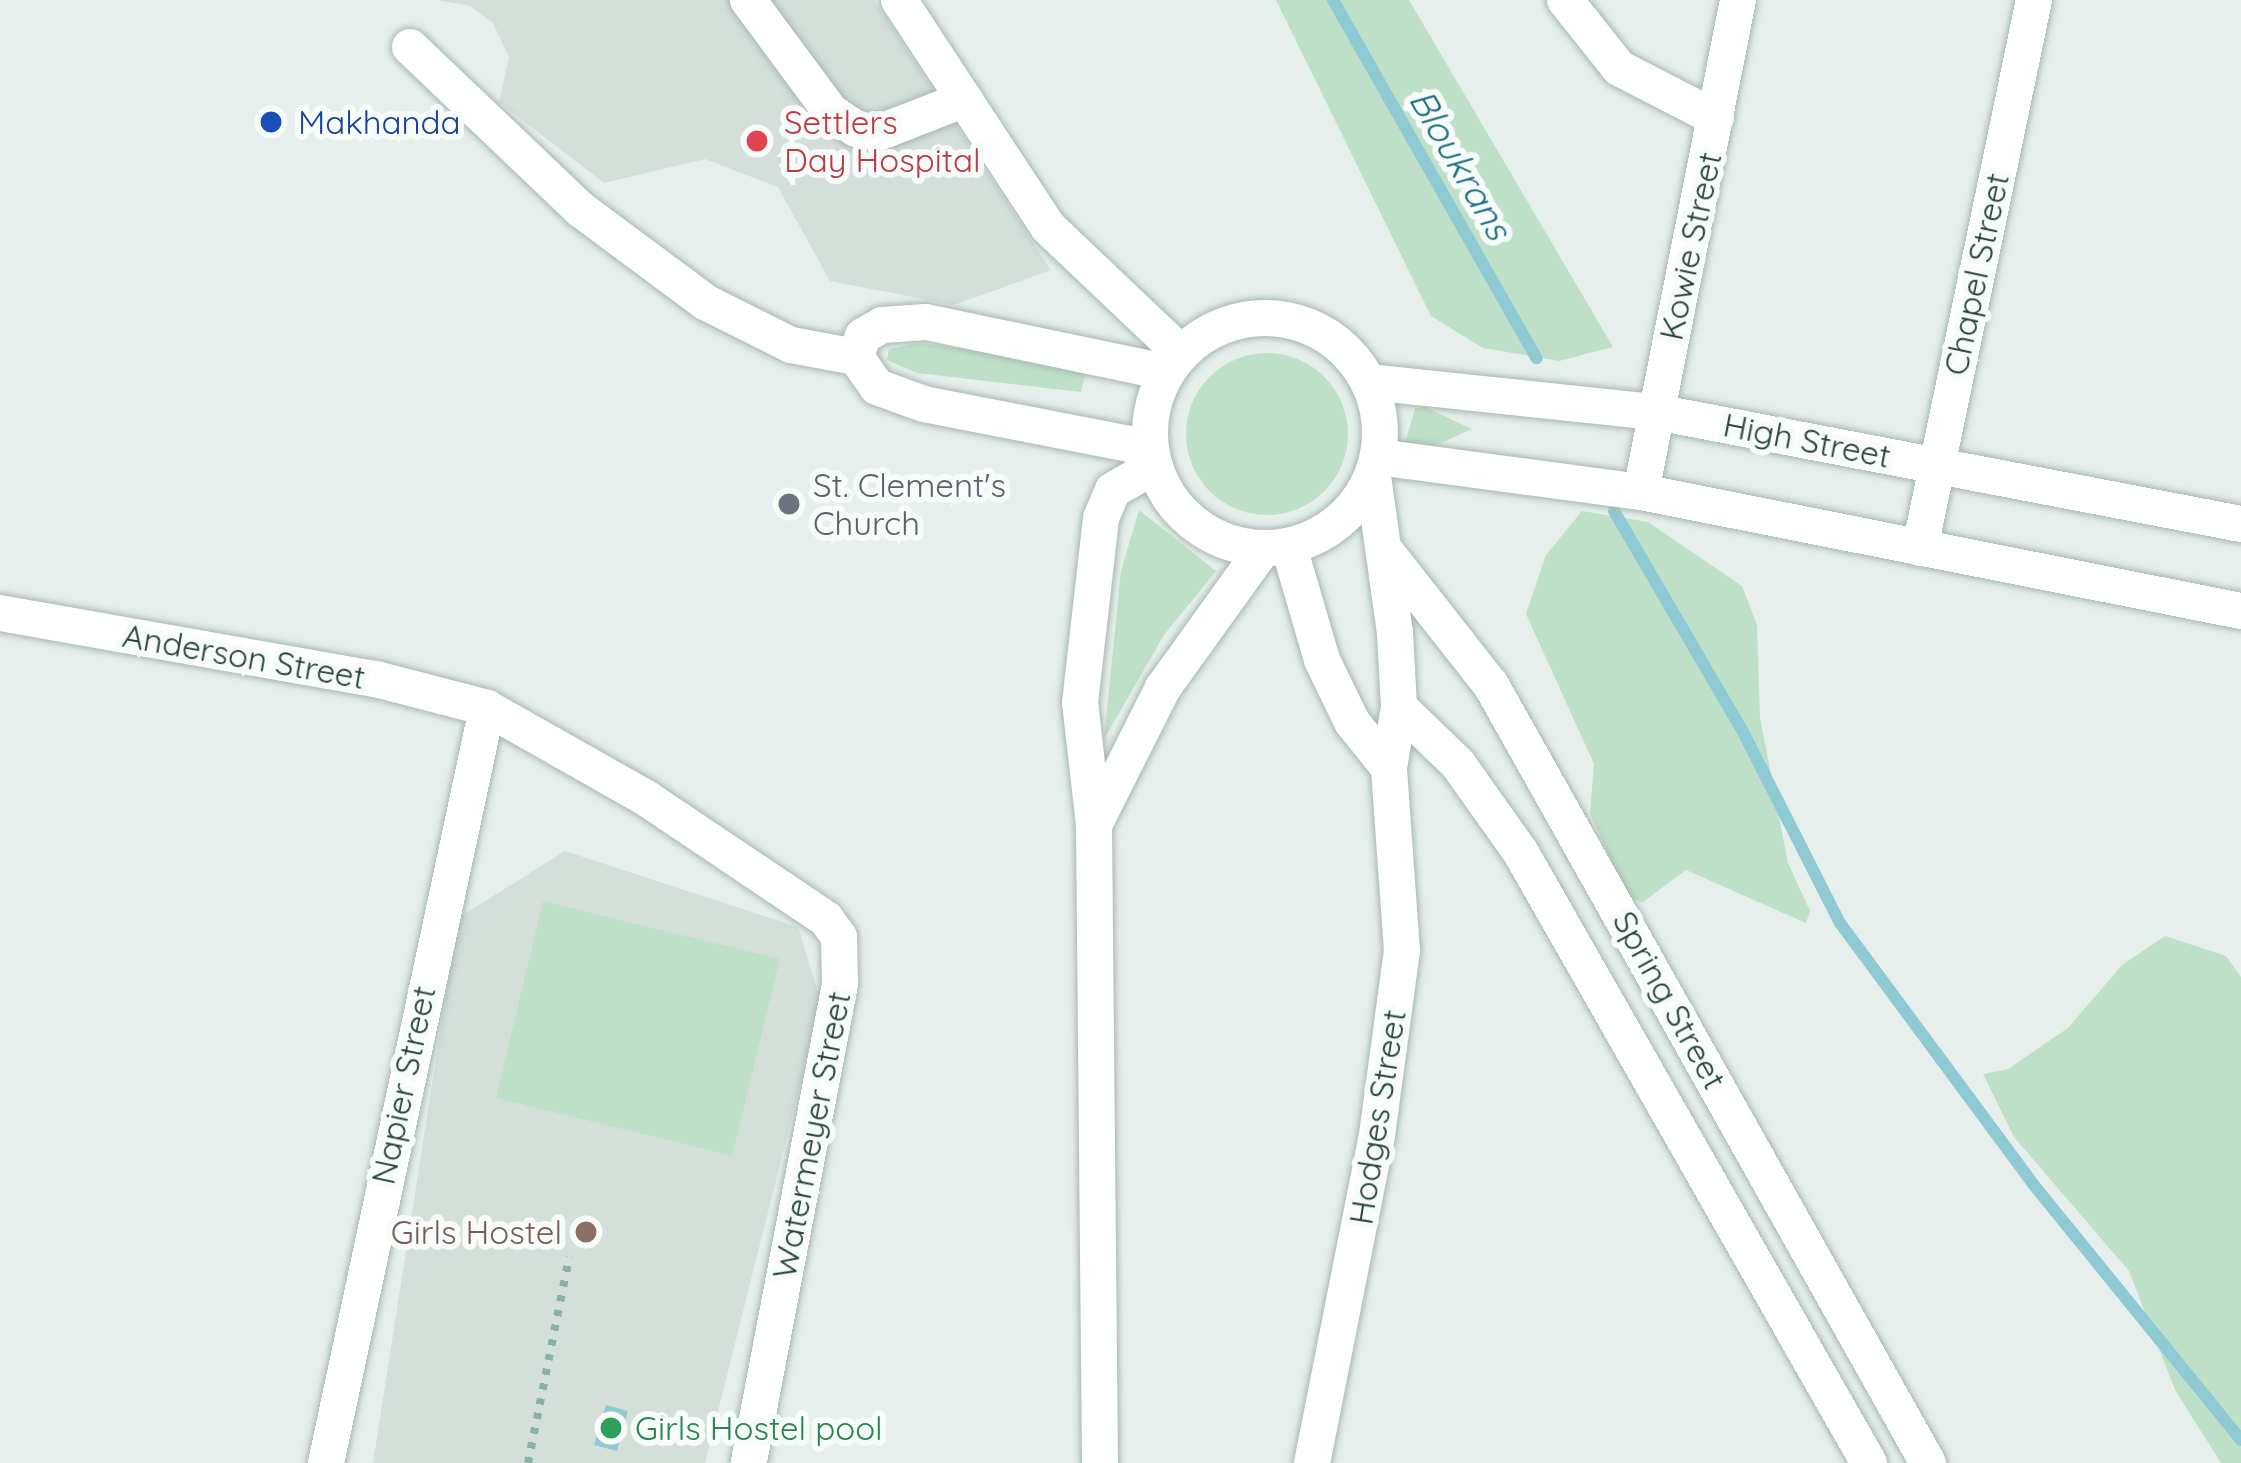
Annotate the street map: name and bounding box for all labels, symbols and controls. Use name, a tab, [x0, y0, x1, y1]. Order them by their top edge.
water label: Bloukrans	[1401, 81, 1521, 247]
place label: Makhanda	[298, 102, 461, 142]
place label: Settlers Day Hospital	[784, 102, 980, 180]
marker: Makhanda	[255, 106, 287, 138]
marker: Settlers Day Hospital	[741, 125, 773, 157]
street label: Kowie Street	[1651, 148, 1729, 344]
street label: Chapel Street	[1935, 169, 2017, 379]
street label: High Street	[1720, 404, 1894, 476]
place label: St. Clement's Church	[813, 465, 1006, 543]
marker: St. Clement's Church	[776, 491, 802, 517]
street label: Anderson Street	[120, 615, 368, 697]
street label: Spring Street	[1605, 904, 1735, 1096]
street label: Napier Street	[363, 982, 443, 1188]
street label: Watermeyer Street	[764, 988, 858, 1282]
street label: Hodges Street	[1340, 1007, 1414, 1227]
place label: Girls Hostel	[391, 1212, 562, 1252]
marker: Girls Hostel	[573, 1219, 599, 1245]
place label: Girls Hostel pool	[635, 1408, 883, 1448]
marker: Girls Hostel pool	[598, 1415, 624, 1441]

